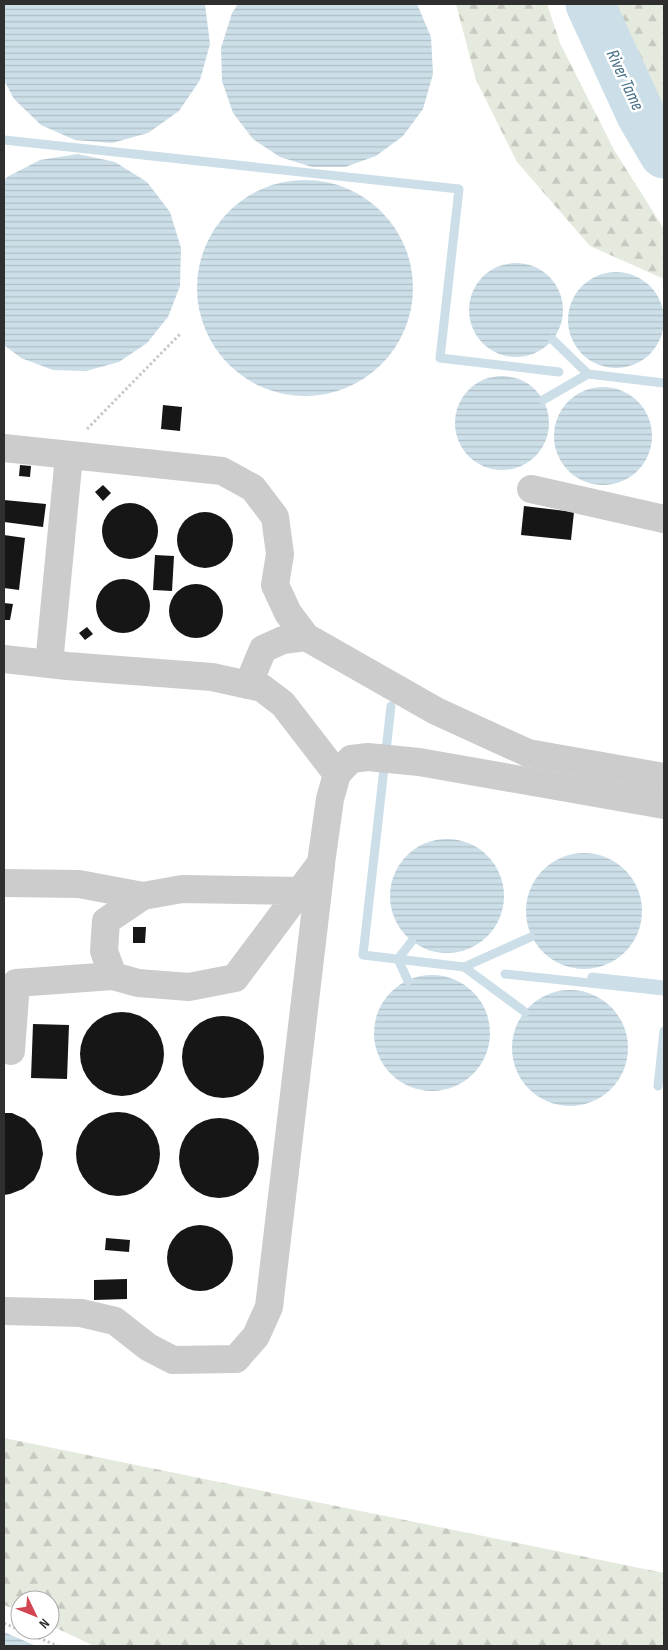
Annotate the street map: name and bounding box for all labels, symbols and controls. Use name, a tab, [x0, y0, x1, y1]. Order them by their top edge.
water label: River Tame	[602, 46, 648, 114]
north arrow	[10, 1590, 60, 1640]
text: N	[35, 1615, 53, 1632]

